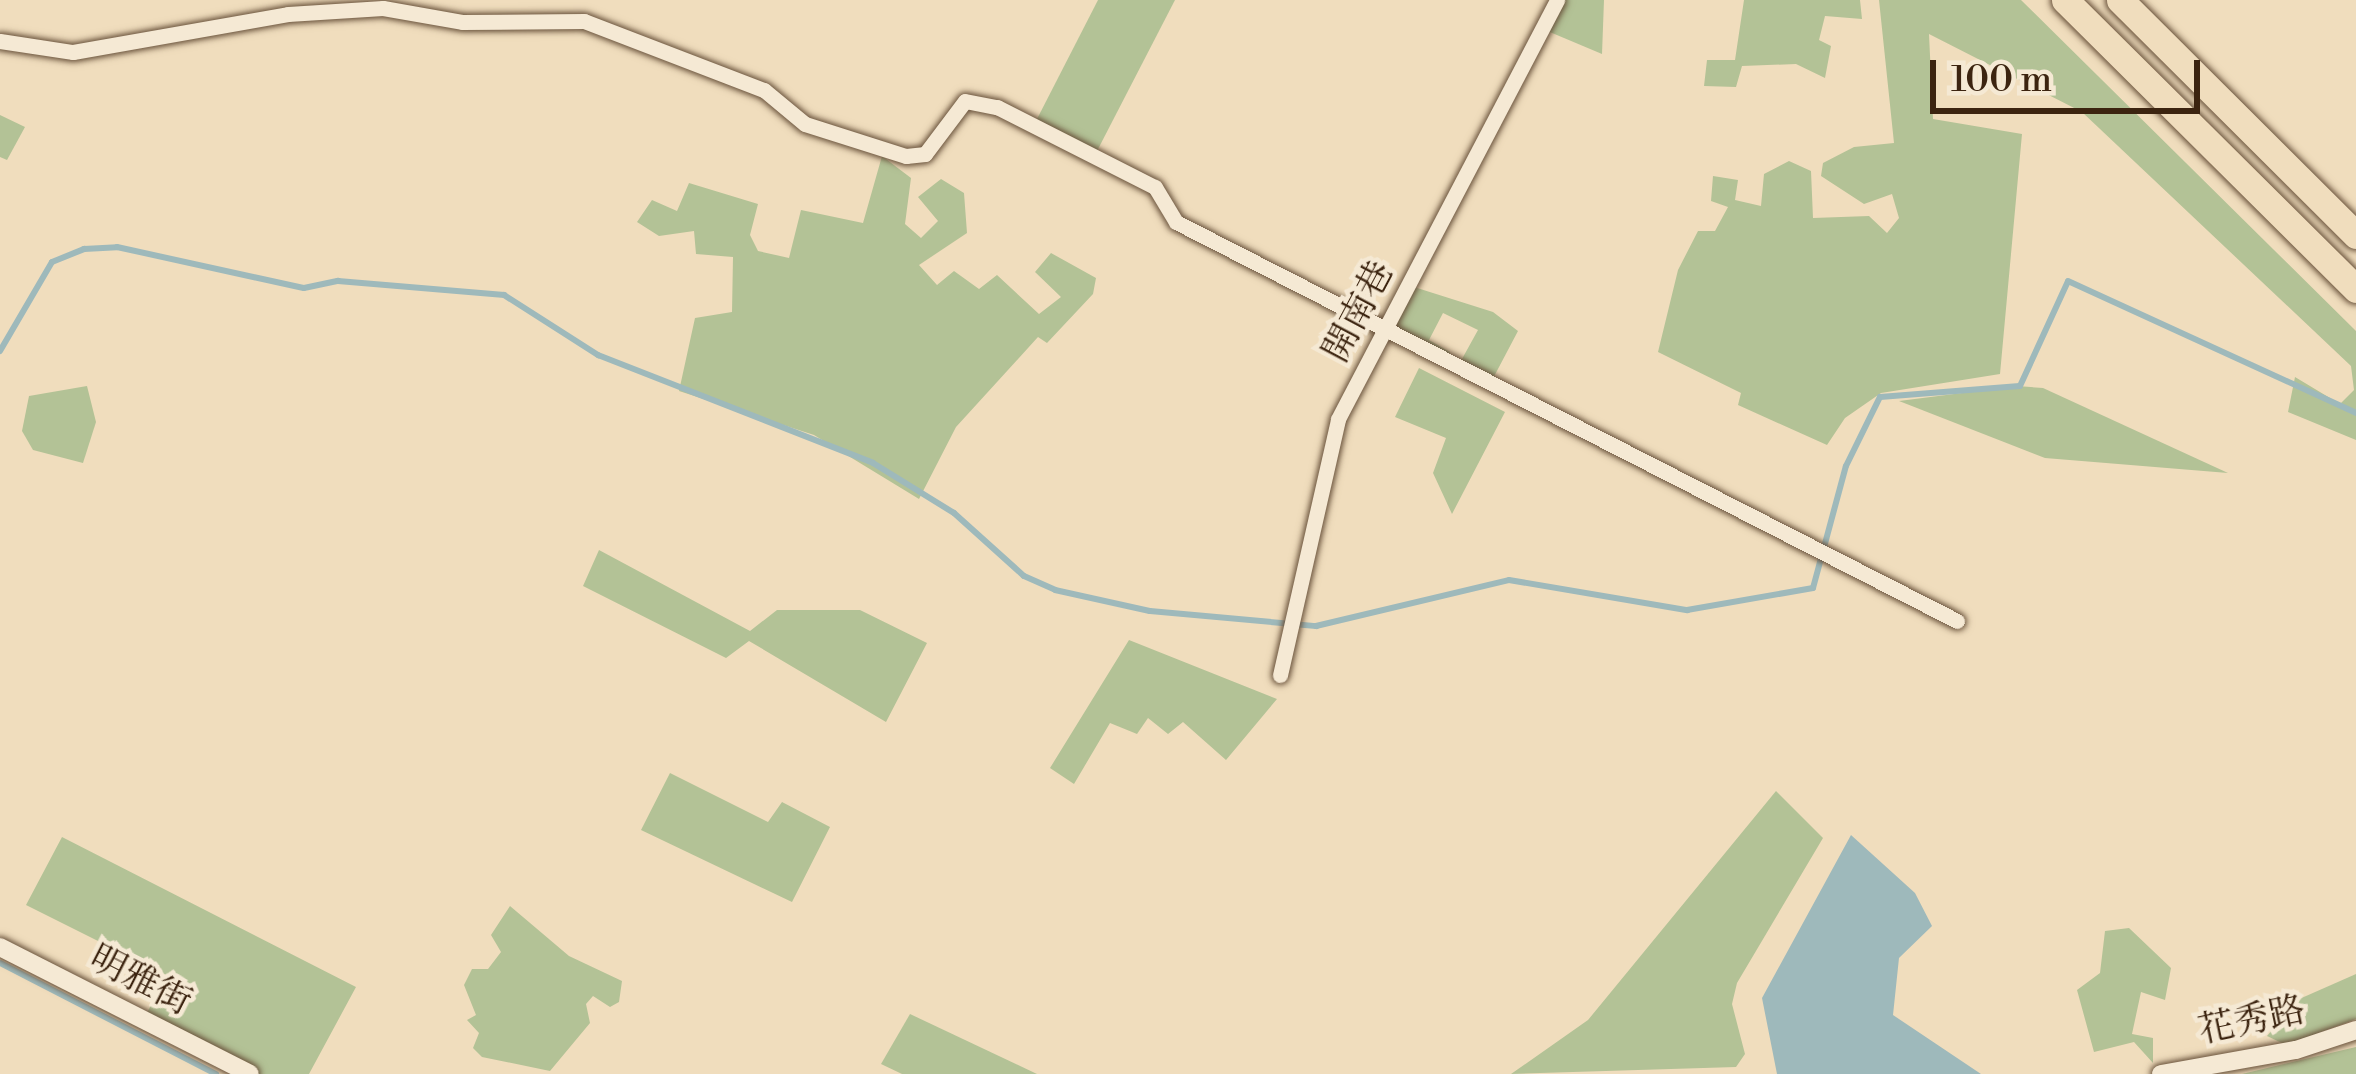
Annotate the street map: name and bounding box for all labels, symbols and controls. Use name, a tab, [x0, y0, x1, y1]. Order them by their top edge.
scale bar	[1936, 36, 2206, 110]
text: 100 m	[1951, 58, 2052, 103]
street label: 開南巷	[1315, 254, 1403, 370]
street label: 明雅街	[82, 937, 198, 1025]
street label: 花秀路	[2195, 989, 2309, 1053]

